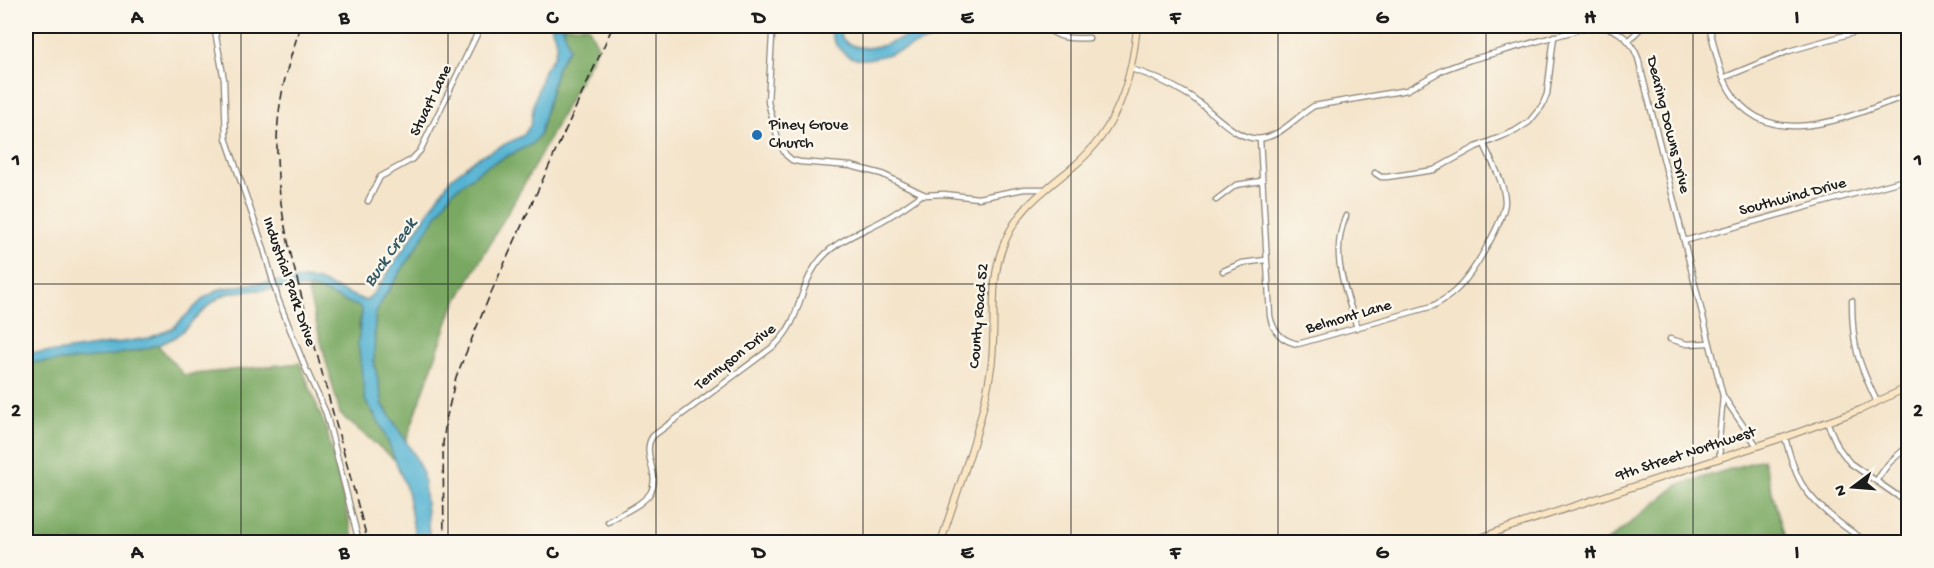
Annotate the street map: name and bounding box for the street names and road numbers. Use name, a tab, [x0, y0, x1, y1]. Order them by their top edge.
street label: Dearing Downs Drive	[1641, 54, 1693, 196]
street label: Stuart Lane	[407, 62, 458, 140]
street label: Southwind Drive	[1737, 174, 1849, 221]
street label: Industrial Park Drive	[257, 215, 319, 350]
street label: County Road 52	[966, 263, 994, 369]
street label: Belmont Lane	[1303, 297, 1395, 340]
street label: Tennyson Drive	[691, 320, 781, 396]
street label: 9th Street Northwest	[1613, 423, 1760, 487]

